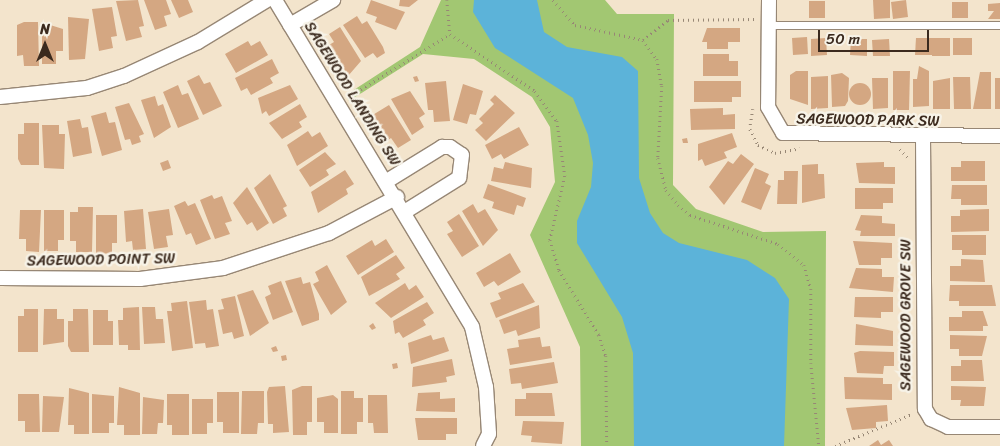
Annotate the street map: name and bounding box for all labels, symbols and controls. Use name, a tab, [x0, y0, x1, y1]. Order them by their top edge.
text: N	[40, 17, 50, 42]
street label: SAGEWOOD LANDING SW	[300, 18, 404, 170]
north arrow	[20, 20, 70, 70]
scale bar	[820, 20, 931, 52]
text: 50 m	[826, 26, 860, 52]
street label: SAGEWOOD PARK SW	[797, 110, 939, 130]
street label: SAGEWOOD GROVE SW	[897, 239, 915, 391]
street label: SAGEWOOD POINT SW	[27, 250, 175, 270]

